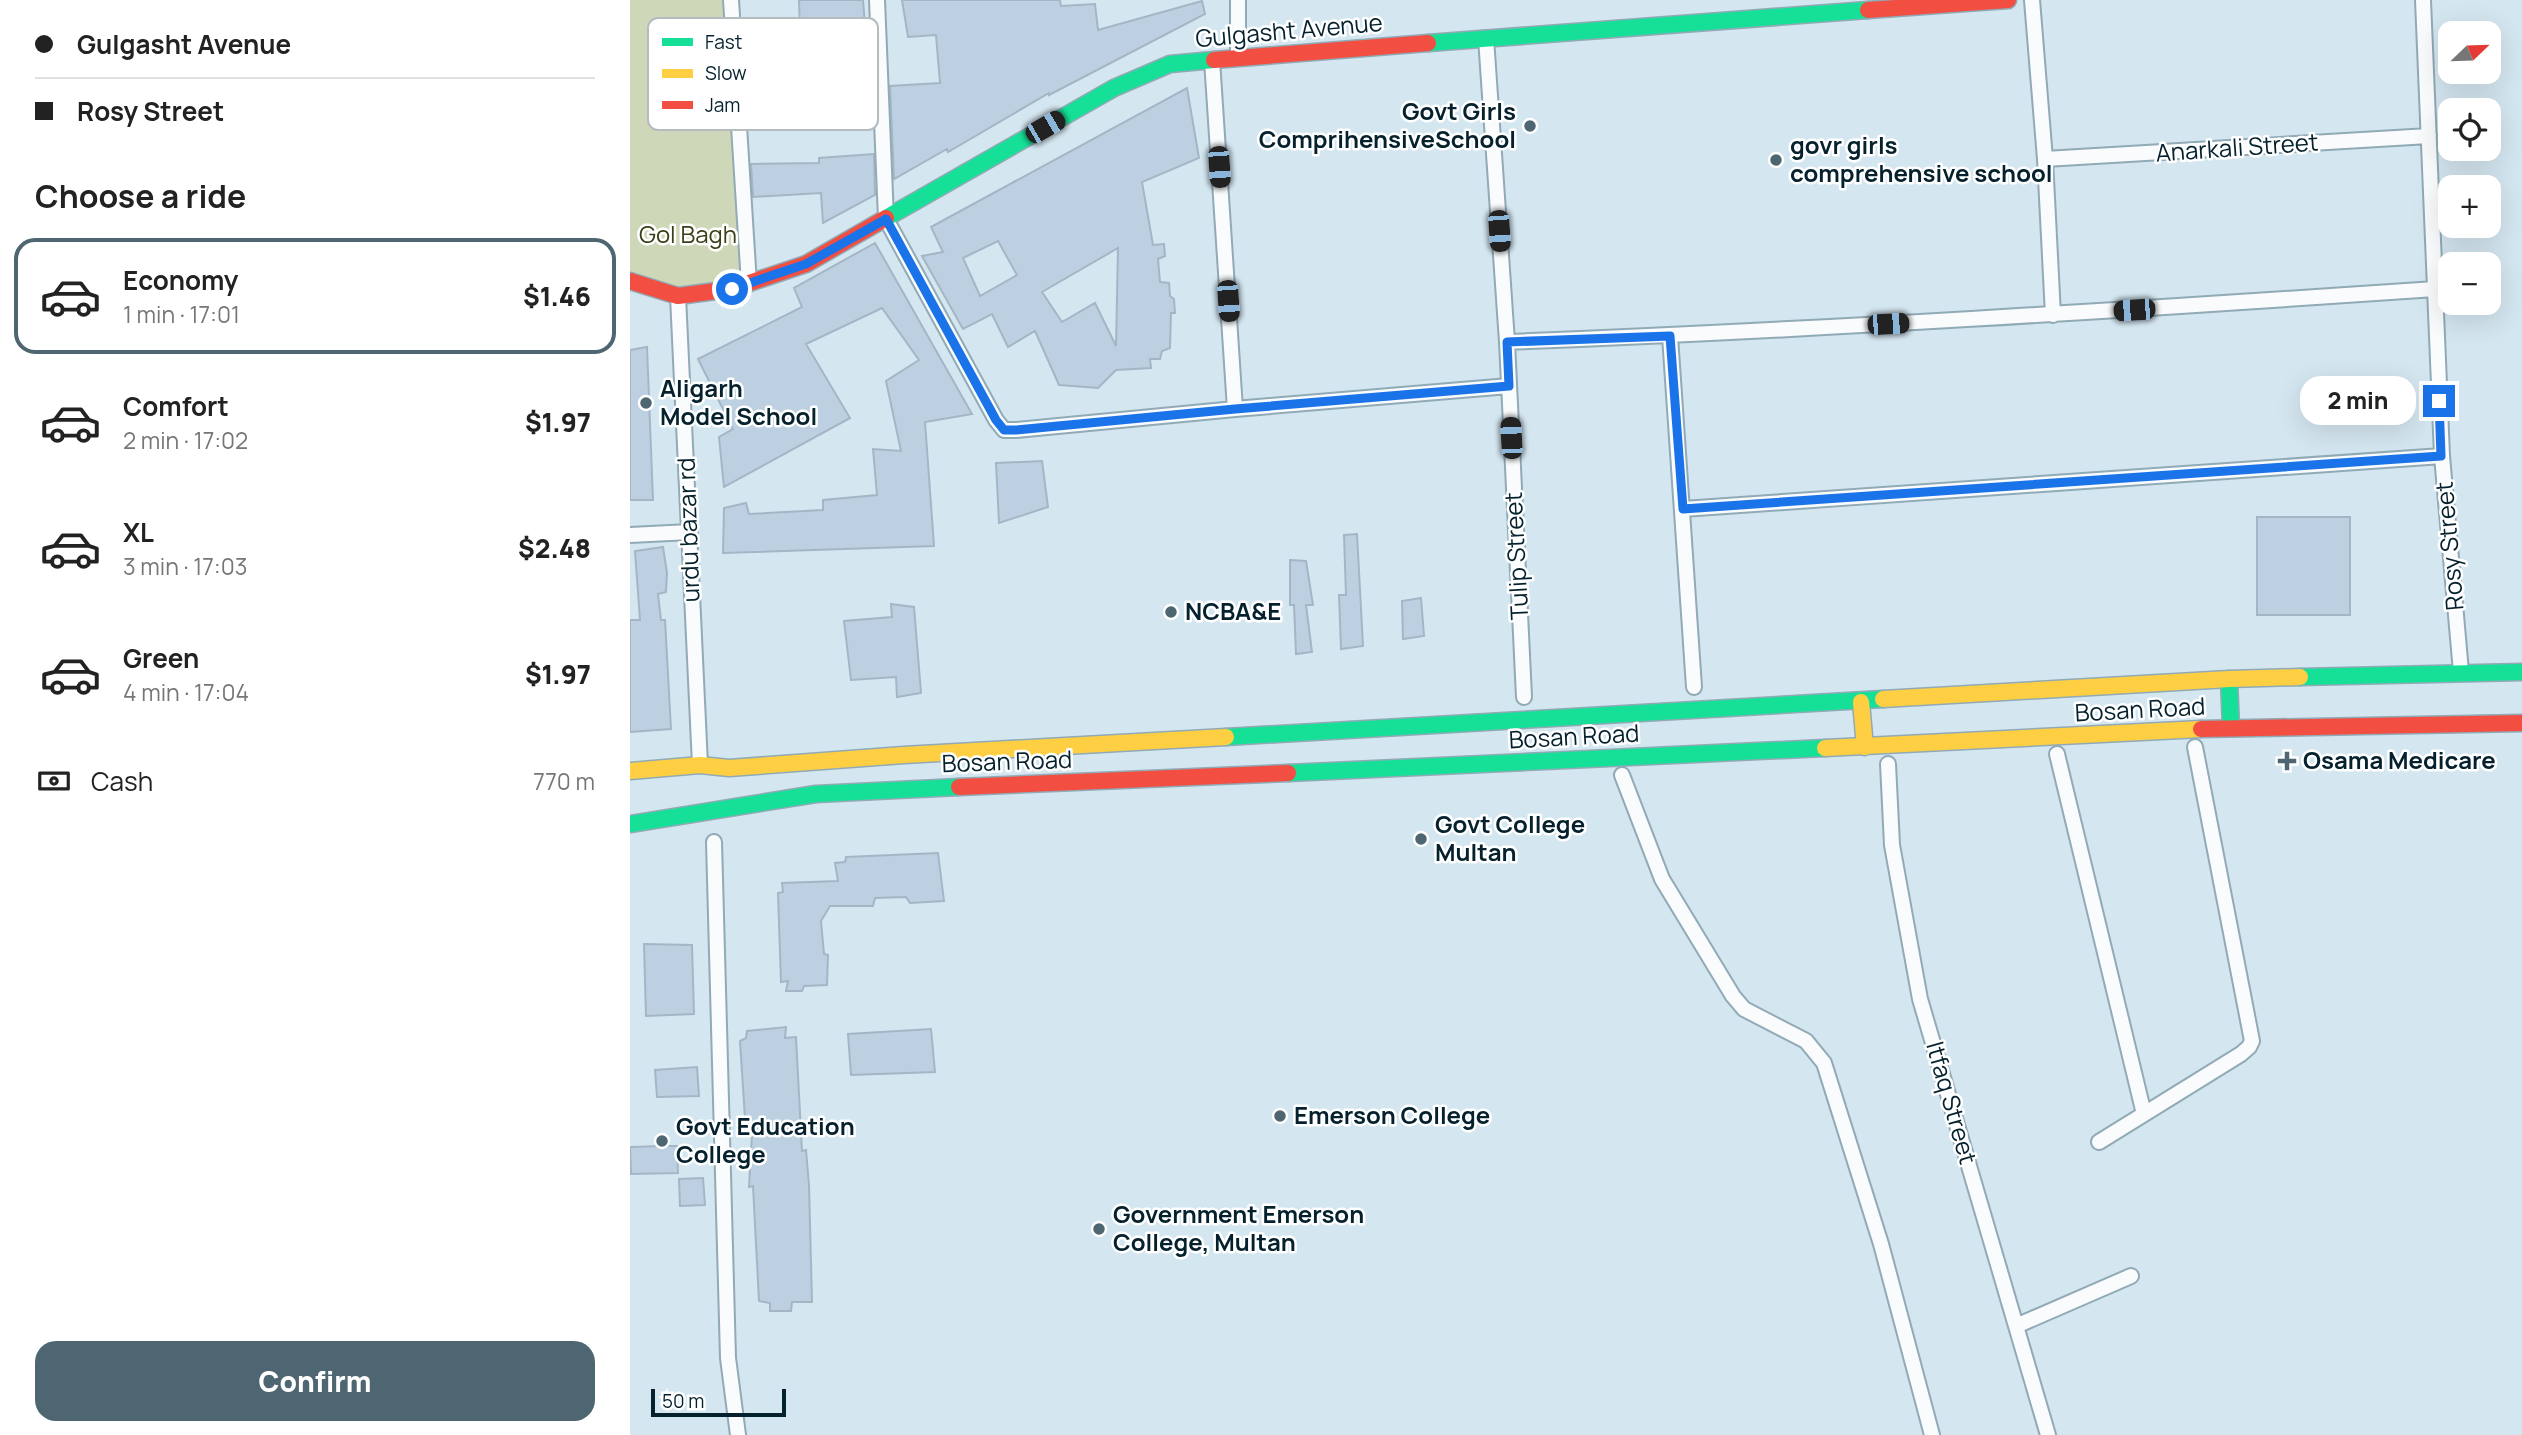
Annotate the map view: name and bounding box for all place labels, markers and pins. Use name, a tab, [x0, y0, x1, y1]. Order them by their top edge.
place label: Govt Girls ComprihensiveSchool	[1259, 94, 1516, 155]
marker: Govt Girls ComprihensiveSchool	[1522, 118, 1538, 134]
place label: govr girls comprehensive school	[1790, 128, 2053, 189]
marker: govr girls comprehensive school	[1768, 152, 1784, 168]
place label: Aligarh Model School	[660, 371, 817, 432]
marker: Aligarh Model School	[638, 395, 654, 411]
place label: NCBA&E	[1185, 594, 1281, 627]
marker: NCBA&E	[1163, 604, 1179, 620]
place label: Osama Medicare	[2303, 743, 2496, 776]
marker: Osama Medicare	[2277, 751, 2297, 771]
place label: Govt College Multan	[1435, 807, 1585, 868]
marker: Govt College Multan	[1413, 831, 1429, 847]
place label: Emerson College	[1294, 1098, 1490, 1131]
marker: Emerson College	[1272, 1108, 1288, 1124]
place label: Govt Education College	[676, 1109, 855, 1170]
marker: Govt Education College	[654, 1133, 670, 1149]
place label: Government Emerson College, Multan	[1113, 1197, 1364, 1258]
marker: Government Emerson College, Multan	[1091, 1221, 1107, 1237]

